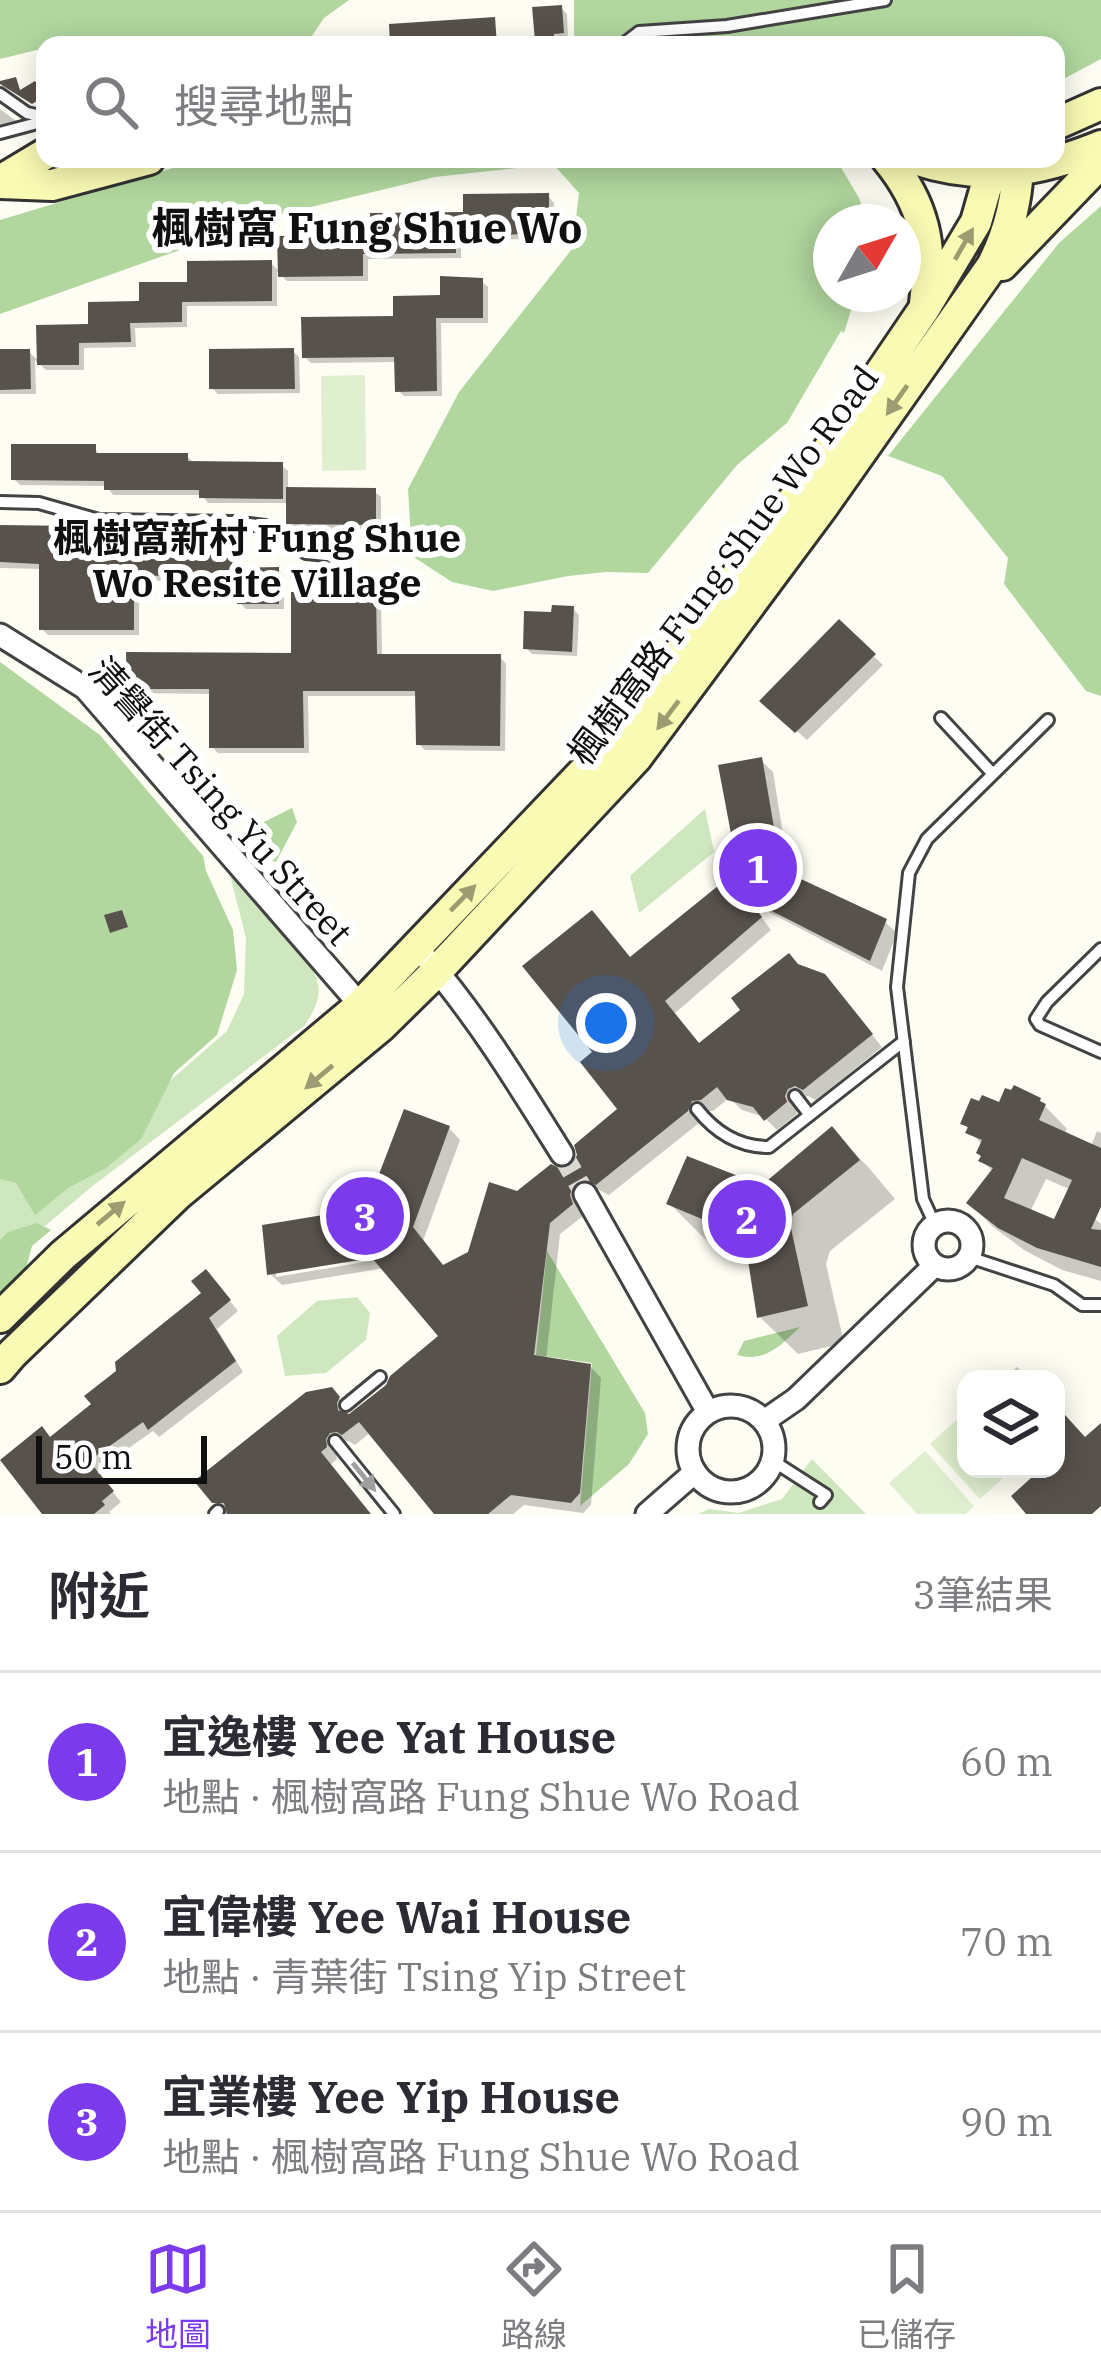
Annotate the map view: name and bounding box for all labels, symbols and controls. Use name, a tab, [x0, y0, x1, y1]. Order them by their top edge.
search box	[36, 36, 1065, 168]
icon: search	[78, 69, 144, 135]
text: 搜尋地點	[174, 76, 354, 134]
district label: 楓樹窩 Fung Shue Wo	[152, 200, 582, 255]
north arrow	[813, 204, 921, 312]
one-way arrow	[952, 227, 973, 261]
street label: 楓樹窩路 Fung Shue Wo Road	[557, 355, 888, 774]
one-way arrow	[886, 383, 909, 416]
district label: 楓樹窩新村 Fung Shue Wo Resite Village	[53, 512, 461, 608]
street label: 清譽街 Tsing Yu Street	[80, 647, 363, 955]
one-way arrow	[656, 699, 680, 731]
pin: 1	[719, 823, 797, 913]
one-way arrow	[448, 884, 476, 913]
your location	[576, 993, 636, 1053]
one-way arrow	[304, 1064, 334, 1090]
pin: 3	[326, 1171, 404, 1261]
pin: 2	[708, 1174, 786, 1264]
one-way arrow	[96, 1201, 126, 1227]
map controls	[957, 1370, 1065, 1478]
button: layers	[957, 1370, 1065, 1478]
scale bar	[36, 1430, 207, 1483]
text: 50 m	[54, 1435, 133, 1478]
one-way arrow	[351, 1462, 377, 1493]
text: 附近	[48, 1562, 150, 1628]
text: 3筆結果	[913, 1569, 1053, 1620]
text: 宜逸樓 Yee Yat House	[162, 1707, 616, 1765]
text: 1	[75, 1736, 99, 1787]
text: 60 m	[960, 1736, 1053, 1787]
text: 地點 · 楓樹窩路 Fung Shue Wo Road	[162, 1771, 800, 1822]
text: 宜偉樓 Yee Wai House	[162, 1887, 631, 1945]
text: 2	[75, 1916, 99, 1967]
text: 70 m	[960, 1916, 1053, 1967]
text: 地點 · 青葉街 Tsing Yip Street	[162, 1951, 686, 2002]
text: 宜業樓 Yee Yip House	[162, 2067, 620, 2125]
text: 3	[75, 2096, 99, 2147]
text: 90 m	[960, 2096, 1053, 2147]
text: 地點 · 楓樹窩路 Fung Shue Wo Road	[162, 2131, 800, 2182]
tab: 地圖	[145, 2236, 211, 2356]
tab: 路線	[501, 2236, 567, 2356]
tab: 已儲存	[857, 2236, 956, 2356]

